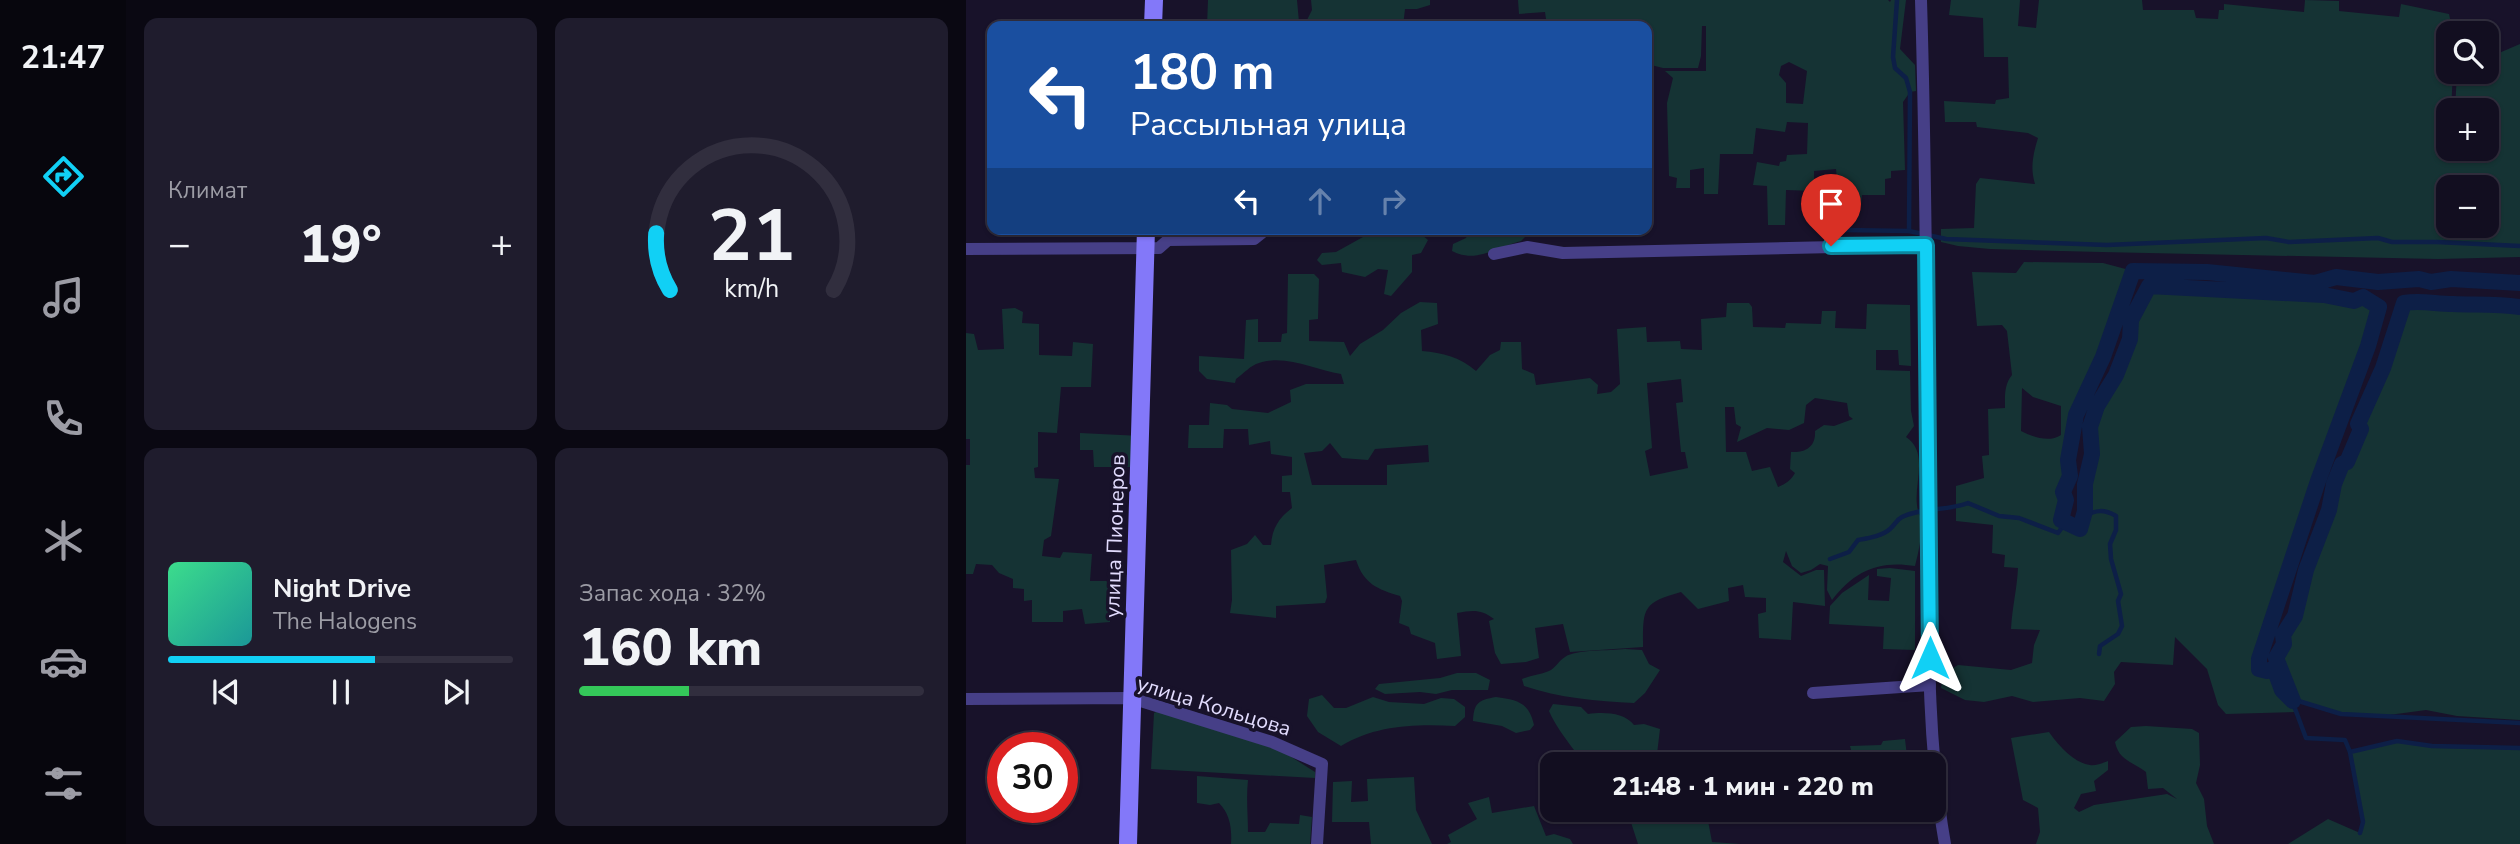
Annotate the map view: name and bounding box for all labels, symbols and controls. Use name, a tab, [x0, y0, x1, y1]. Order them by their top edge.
map controls	[2436, 21, 2499, 238]
button: search	[2436, 21, 2499, 84]
text: 21:47	[21, 36, 105, 79]
text: 180 m	[1130, 39, 1274, 106]
icon: left	[1015, 49, 1106, 140]
button: +	[2436, 98, 2499, 161]
text: Рассыльная улица	[1130, 103, 1407, 146]
icon: directions	[39, 152, 88, 201]
pin	[1801, 174, 1861, 246]
text: Климат	[168, 175, 247, 206]
button: −	[2436, 175, 2499, 238]
icon: left	[1228, 182, 1266, 220]
icon: ahead	[1301, 182, 1339, 220]
icon: right	[1374, 182, 1412, 220]
icon: arrive	[1812, 185, 1850, 223]
text: 21	[708, 186, 795, 286]
text: 19°	[299, 209, 382, 280]
text: −	[168, 219, 191, 270]
text: +	[490, 219, 513, 270]
text: km/h	[724, 272, 779, 306]
icon: music	[39, 273, 88, 322]
icon: phone	[39, 394, 88, 443]
street label: улица Пионеров	[1098, 454, 1132, 618]
icon: climate	[39, 516, 88, 565]
text: Night Drive	[273, 571, 411, 606]
text: Запас хода · 32%	[579, 578, 766, 609]
text: The Halogens	[273, 606, 417, 637]
text: 160 km	[579, 612, 762, 683]
position arrow	[1893, 621, 1967, 695]
icon: car	[39, 637, 88, 686]
street label: улица Кольцова	[1134, 669, 1294, 743]
icon: previous	[207, 673, 245, 711]
icon: pause	[322, 673, 360, 711]
icon: next	[437, 673, 475, 711]
speed limit sign: 30	[987, 732, 1078, 823]
icon: filters	[39, 759, 88, 808]
text: 21:48 · 1 мин · 220 m	[1612, 769, 1874, 804]

